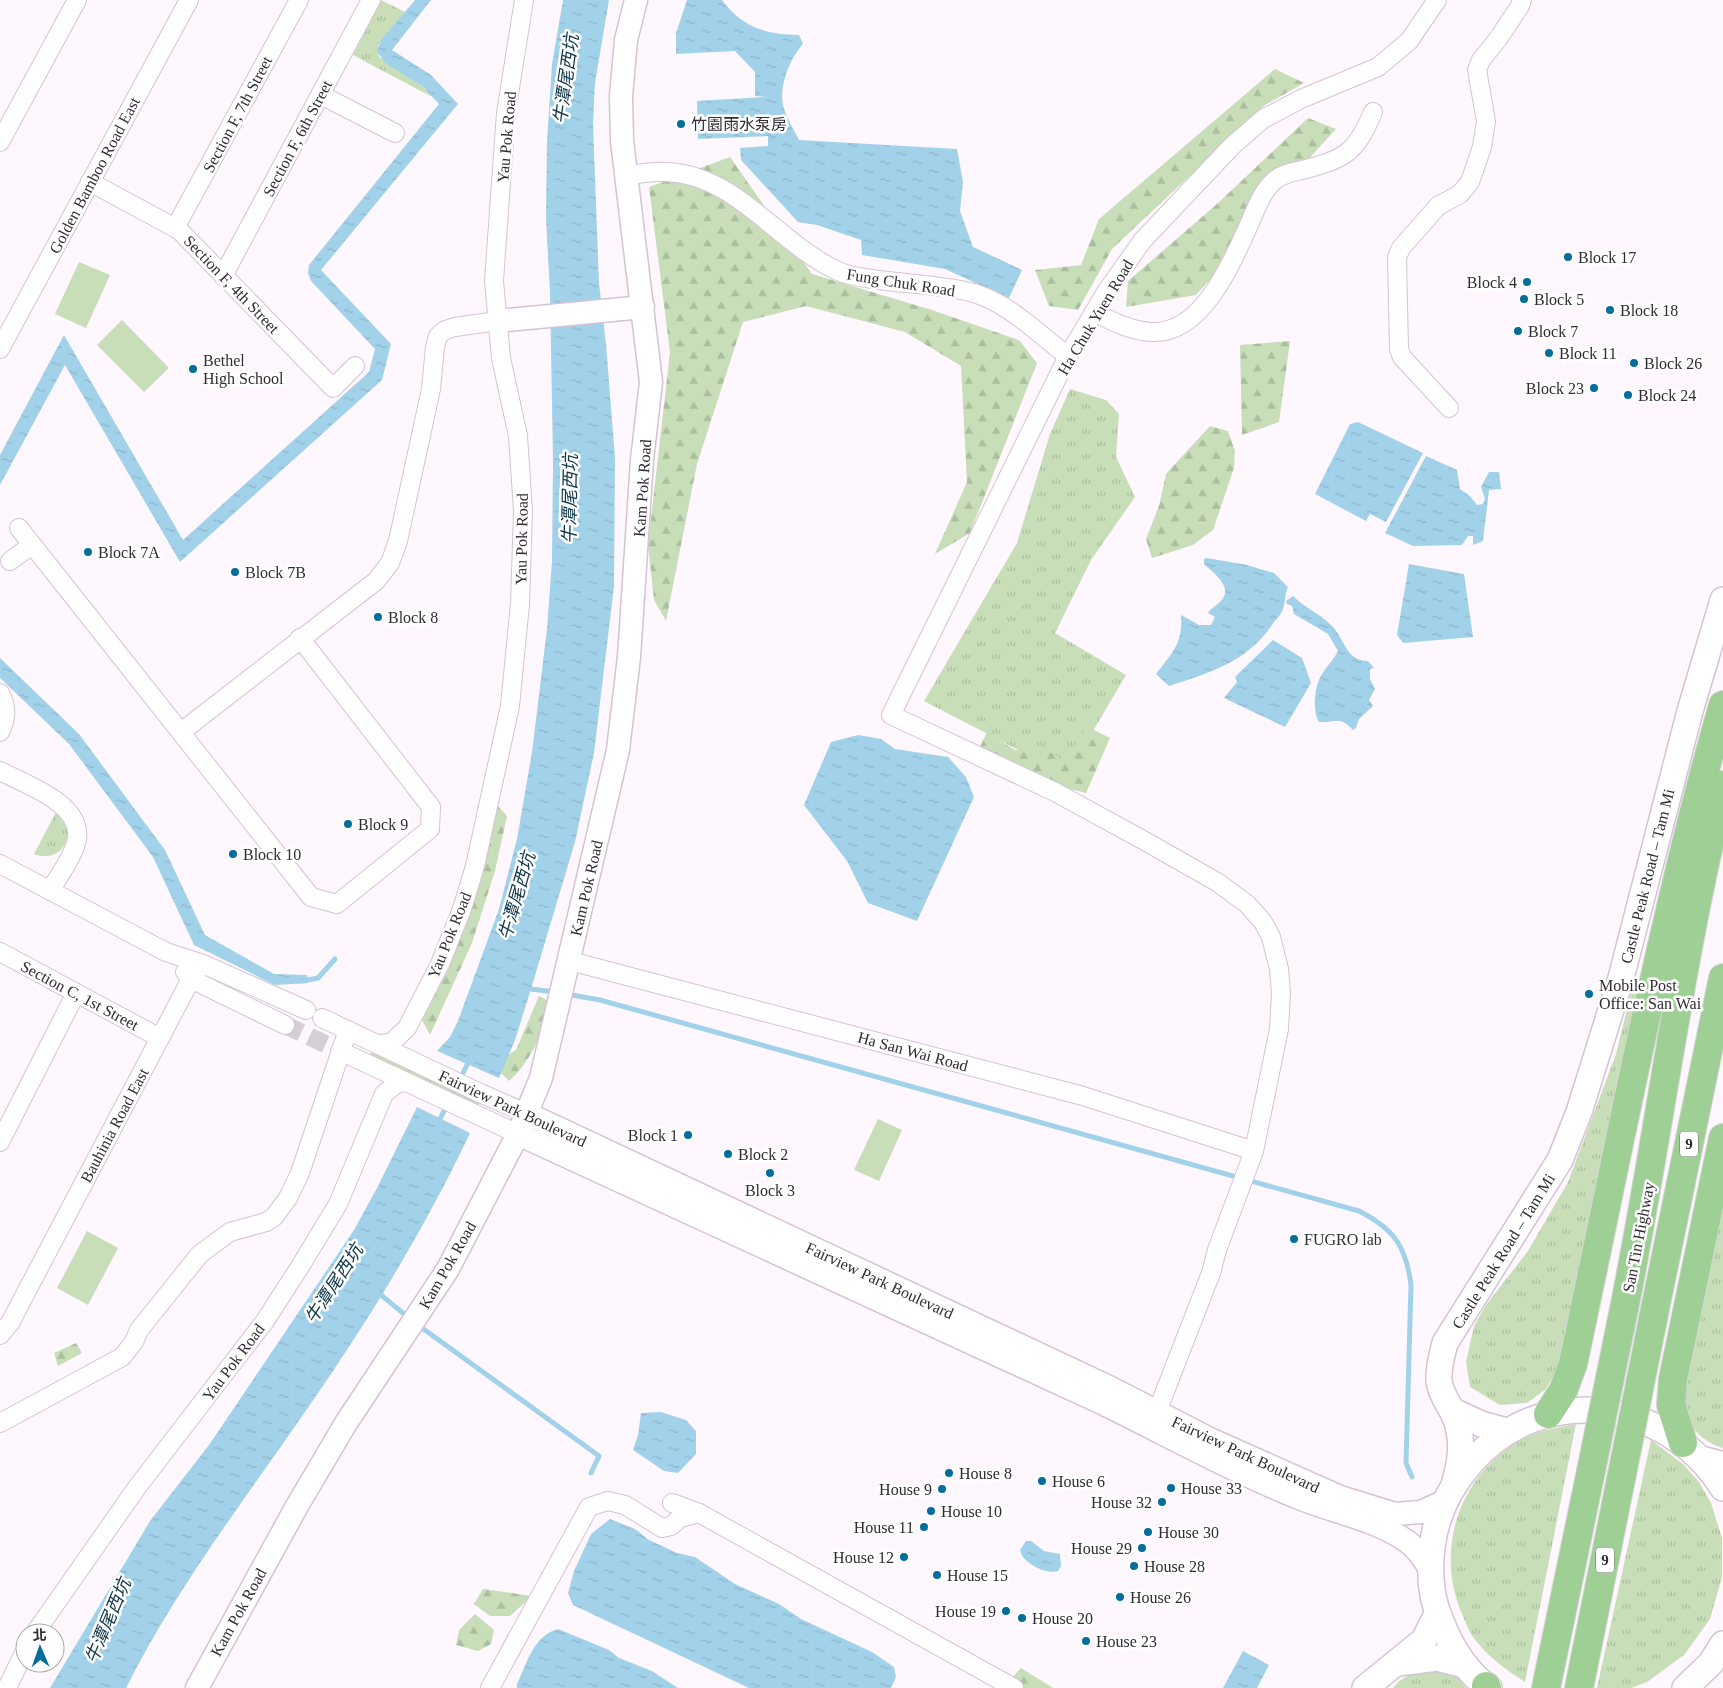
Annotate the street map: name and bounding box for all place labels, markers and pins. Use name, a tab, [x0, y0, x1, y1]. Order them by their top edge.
place label: 竹園雨水泵房	[691, 116, 787, 133]
marker: 竹園雨水泵房	[675, 118, 687, 130]
place label: Block 17	[1578, 249, 1636, 266]
marker: Block 17	[1562, 251, 1574, 263]
place label: Block 4	[1467, 274, 1517, 291]
marker: Block 4	[1521, 276, 1533, 288]
place label: Block 5	[1534, 291, 1584, 308]
marker: Block 5	[1518, 293, 1530, 305]
place label: Block 18	[1620, 302, 1678, 319]
marker: Block 18	[1604, 304, 1616, 316]
place label: Block 7	[1528, 323, 1578, 340]
marker: Block 7	[1512, 325, 1524, 337]
place label: Block 11	[1559, 345, 1617, 362]
marker: Block 11	[1543, 347, 1555, 359]
place label: Bethel High School	[203, 352, 284, 388]
place label: Block 26	[1644, 355, 1702, 372]
marker: Block 26	[1628, 357, 1640, 369]
marker: Bethel High School	[187, 363, 199, 375]
place label: Block 23	[1526, 380, 1584, 397]
marker: Block 23	[1588, 382, 1600, 394]
place label: Block 24	[1638, 387, 1696, 404]
marker: Block 24	[1622, 389, 1634, 401]
place label: Block 7A	[98, 544, 160, 561]
marker: Block 7A	[82, 546, 94, 558]
place label: Block 7B	[245, 564, 306, 581]
marker: Block 7B	[229, 566, 241, 578]
place label: Block 8	[388, 609, 438, 626]
marker: Block 8	[372, 611, 384, 623]
place label: Block 9	[358, 816, 408, 833]
marker: Block 9	[342, 818, 354, 830]
place label: Block 10	[243, 846, 301, 863]
marker: Block 10	[227, 848, 239, 860]
place label: Mobile Post Office: San Wai	[1599, 977, 1702, 1012]
marker: Mobile Post Office: San Wai	[1583, 988, 1595, 1000]
place label: Block 1	[628, 1127, 678, 1144]
marker: Block 1	[682, 1129, 694, 1141]
place label: Block 2	[738, 1146, 788, 1163]
marker: Block 2	[722, 1148, 734, 1160]
marker: Block 3	[764, 1167, 776, 1179]
place label: Block 3	[745, 1182, 795, 1199]
place label: FUGRO lab	[1304, 1231, 1382, 1248]
marker: FUGRO lab	[1288, 1233, 1300, 1245]
place label: House 8	[959, 1465, 1012, 1482]
marker: House 8	[943, 1467, 955, 1479]
place label: House 6	[1052, 1473, 1105, 1490]
marker: House 6	[1036, 1475, 1048, 1487]
place label: House 33	[1181, 1480, 1242, 1497]
place label: House 9	[879, 1481, 932, 1498]
marker: House 33	[1165, 1482, 1177, 1494]
marker: House 9	[936, 1483, 948, 1495]
place label: House 32	[1091, 1494, 1152, 1511]
marker: House 32	[1156, 1496, 1168, 1508]
place label: House 10	[941, 1503, 1002, 1520]
marker: House 10	[925, 1505, 937, 1517]
place label: House 11	[854, 1519, 914, 1536]
marker: House 11	[918, 1521, 930, 1533]
place label: House 30	[1158, 1524, 1219, 1541]
marker: House 30	[1142, 1526, 1154, 1538]
place label: House 29	[1071, 1540, 1132, 1557]
marker: House 29	[1136, 1542, 1148, 1554]
place label: House 12	[833, 1549, 894, 1566]
marker: House 12	[898, 1551, 910, 1563]
place label: House 28	[1144, 1558, 1205, 1575]
marker: House 28	[1128, 1560, 1140, 1572]
place label: House 15	[947, 1567, 1008, 1584]
marker: House 15	[931, 1569, 943, 1581]
place label: House 26	[1130, 1589, 1191, 1606]
marker: House 26	[1114, 1591, 1126, 1603]
place label: House 19	[935, 1603, 996, 1620]
marker: House 19	[1000, 1605, 1012, 1617]
place label: House 20	[1032, 1610, 1093, 1627]
marker: House 20	[1016, 1612, 1028, 1624]
place label: House 23	[1096, 1633, 1157, 1650]
marker: House 23	[1080, 1635, 1092, 1647]

